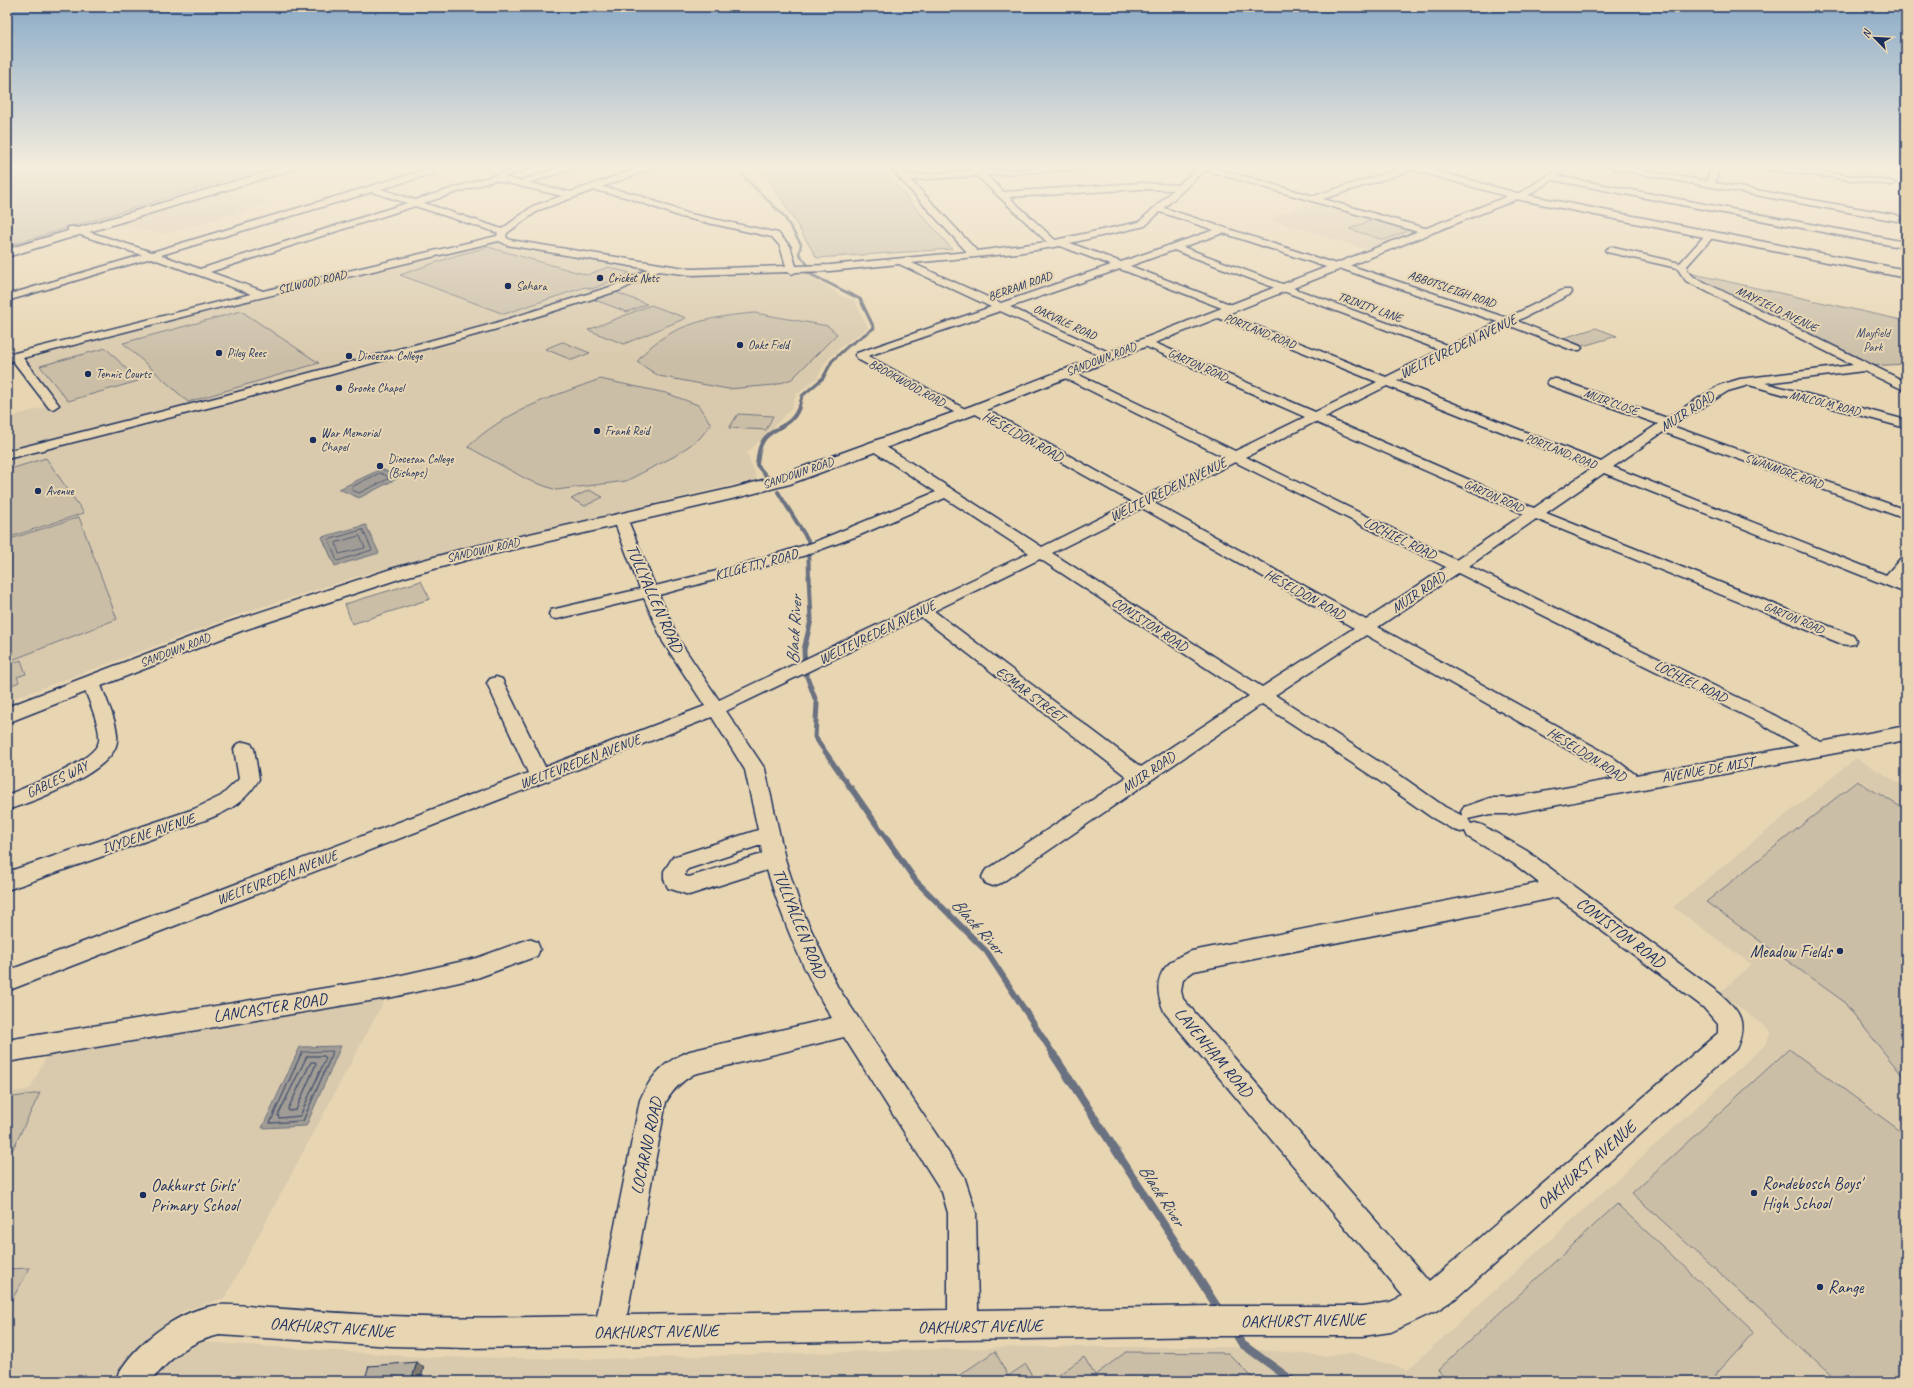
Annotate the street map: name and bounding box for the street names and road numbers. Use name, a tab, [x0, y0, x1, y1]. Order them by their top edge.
street label: SILWOOD ROAD	[276, 266, 349, 298]
street label: BERRAM ROAD	[986, 267, 1055, 304]
street label: ABBOTSLEIGH ROAD	[1406, 267, 1499, 312]
street label: MAYFIELD AVENUE	[1734, 282, 1822, 336]
street label: TRINITY LANE	[1336, 288, 1406, 327]
street label: OAKVALE ROAD	[1031, 300, 1100, 344]
street label: PORTLAND ROAD	[1222, 309, 1299, 353]
street label: WELTEVREDEN AVENUE	[1397, 310, 1521, 382]
street label: SANDOWN ROAD	[1064, 338, 1139, 380]
street label: GARTON ROAD	[1166, 345, 1231, 386]
street label: BROOKWOOD ROAD	[866, 356, 949, 411]
street label: MUIR CLOSE	[1582, 385, 1642, 420]
street label: MUIR ROAD	[1657, 387, 1719, 435]
street label: MALCOLM ROAD	[1788, 387, 1863, 420]
street label: HESELDON ROAD	[980, 407, 1068, 466]
street label: PORTLAND ROAD	[1523, 429, 1600, 473]
street label: SWANMORE ROAD	[1743, 450, 1826, 493]
street label: SANDOWN ROAD	[760, 453, 837, 493]
street label: WELTEVREDEN AVENUE	[1107, 453, 1231, 525]
street label: GARTON ROAD	[1462, 476, 1527, 517]
street label: LOCHIEL ROAD	[1361, 514, 1441, 564]
street label: SANDOWN ROAD	[445, 534, 522, 566]
street label: TULLYALLEN ROAD	[621, 541, 689, 658]
street label: KILGETTY ROAD	[713, 545, 800, 584]
street label: HESELDON ROAD	[1262, 565, 1350, 624]
street label: MUIR ROAD	[1388, 567, 1450, 617]
street label: CONISTON ROAD	[1109, 594, 1192, 656]
street label: WELTEVREDEN AVENUE	[816, 596, 940, 668]
street label: GARTON ROAD	[1762, 598, 1827, 638]
street label: SANDOWN ROAD	[138, 629, 213, 671]
street label: LOCHIEL ROAD	[1652, 657, 1732, 707]
street label: ESMAR STREET	[993, 663, 1071, 728]
street label: HESELDON ROAD	[1544, 724, 1631, 786]
street label: WELTEVREDEN AVENUE	[517, 730, 645, 792]
street label: MUIR ROAD	[1118, 747, 1180, 797]
street label: AVENUE DE MIST	[1661, 752, 1759, 786]
street label: GABLES WAY	[24, 756, 93, 802]
street label: IVYDENE AVENUE	[99, 809, 198, 857]
street label: WELTEVREDEN AVENUE	[214, 846, 342, 908]
street label: TULLYALLEN ROAD	[768, 865, 832, 983]
street label: CONISTON ROAD	[1572, 892, 1671, 974]
street label: LANCASTER ROAD	[212, 988, 330, 1027]
street label: LAVENHAM ROAD	[1170, 1003, 1259, 1103]
street label: LOCARNO ROAD	[626, 1094, 667, 1196]
street label: OAKHURST AVENUE	[1532, 1115, 1642, 1214]
street label: OAKHURST AVENUE	[1241, 1309, 1367, 1332]
street label: OAKHURST AVENUE	[269, 1313, 397, 1342]
street label: OAKHURST AVENUE	[918, 1315, 1044, 1338]
street label: OAKHURST AVENUE	[594, 1320, 720, 1343]

